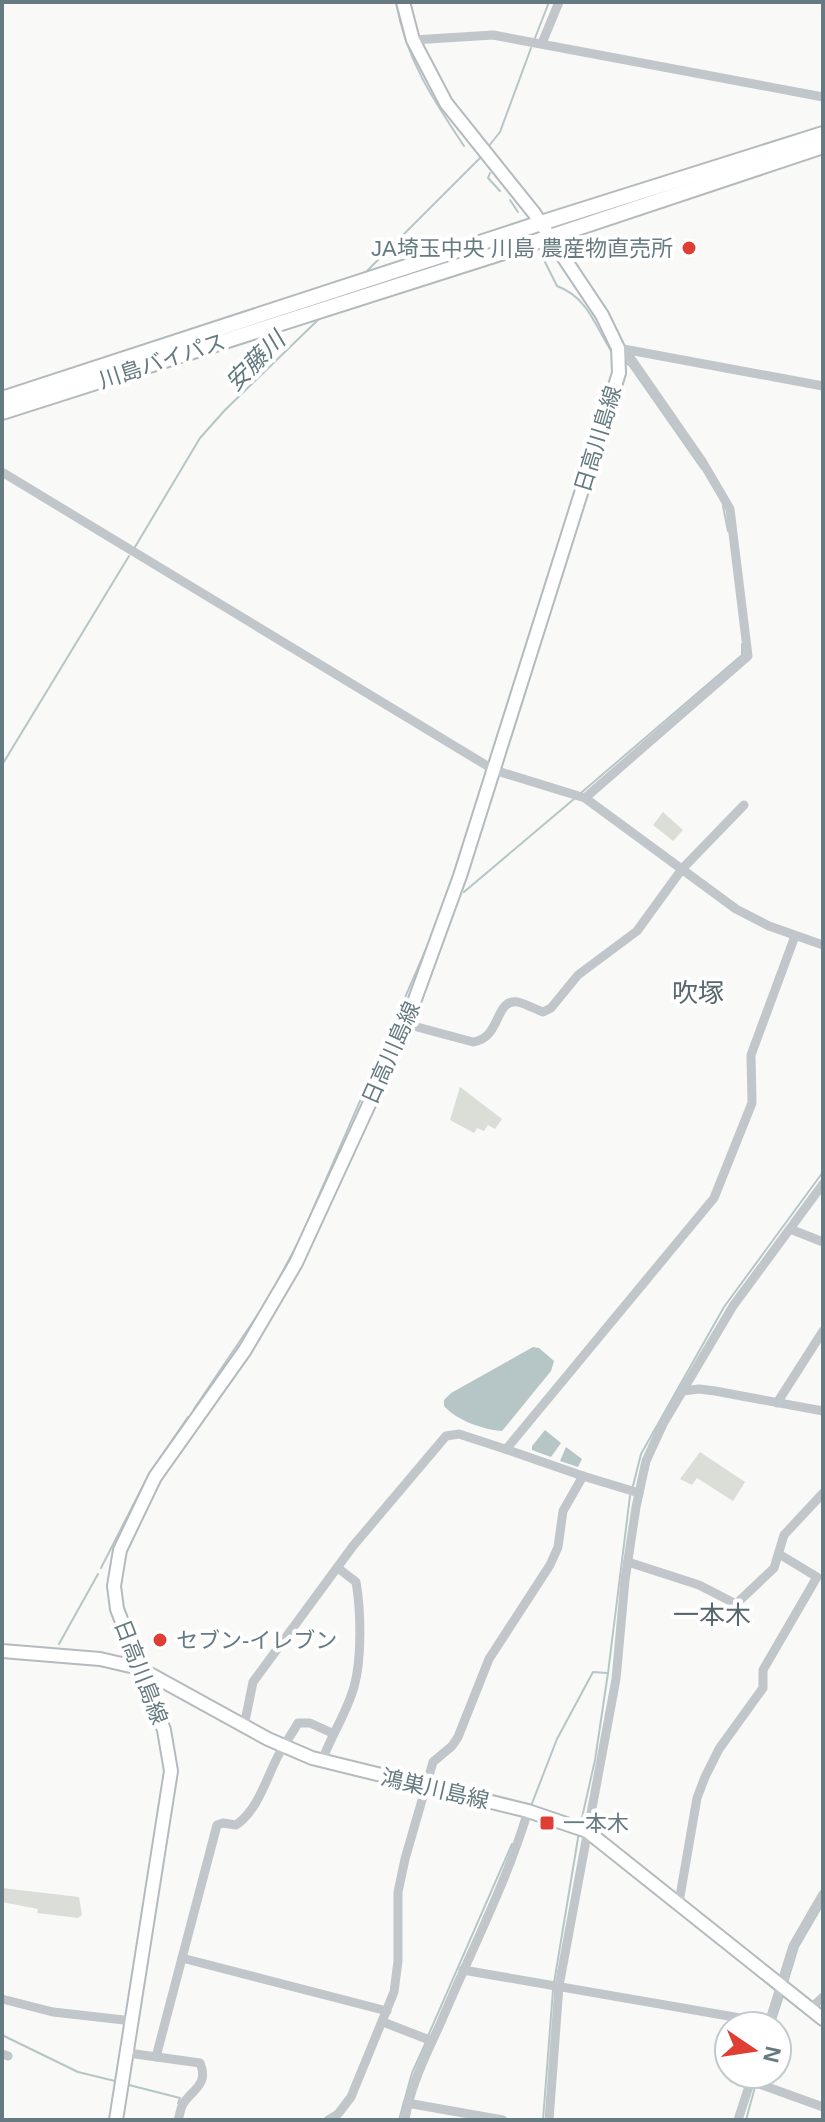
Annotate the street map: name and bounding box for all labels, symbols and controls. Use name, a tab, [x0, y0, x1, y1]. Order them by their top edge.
place label: JA埼玉中央 川島 農産物直売所	[371, 236, 673, 261]
marker: JA埼玉中央 川島 農産物直売所	[680, 239, 698, 257]
water label: 安藤川	[220, 324, 292, 396]
street label: 川島バイパス	[96, 329, 228, 393]
street label: 日高川島線	[570, 383, 626, 495]
district label: 吹塚	[672, 978, 724, 1008]
street label: 日高川島線	[357, 998, 425, 1108]
district label: 一本木	[673, 1600, 751, 1630]
street label: 日高川島線	[110, 1616, 172, 1728]
place label: セブン-イレブン	[176, 1628, 337, 1653]
marker: セブン-イレブン	[151, 1631, 169, 1649]
street label: 鴻巣川島線	[379, 1764, 491, 1814]
place label: 一本木	[563, 1811, 629, 1836]
marker: 一本木	[538, 1814, 556, 1832]
north arrow	[713, 2010, 793, 2090]
text: N	[758, 2044, 786, 2065]

